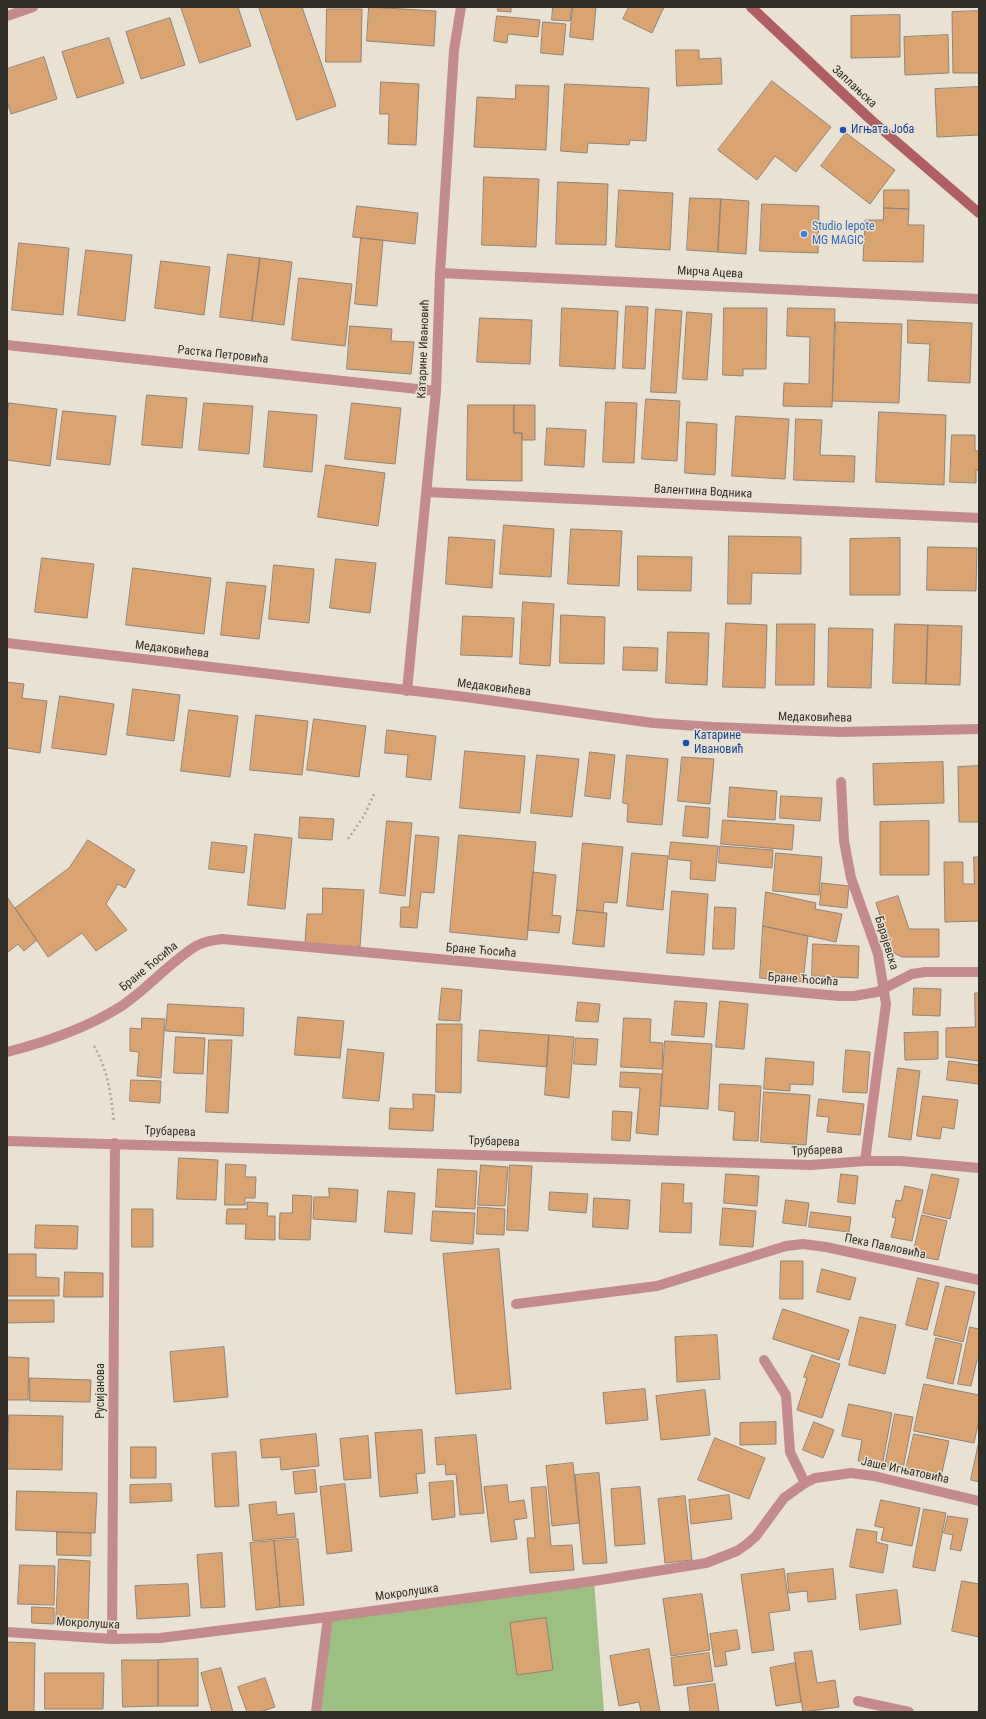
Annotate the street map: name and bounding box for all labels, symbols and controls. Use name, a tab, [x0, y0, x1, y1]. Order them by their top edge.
street label: Заплањска	[829, 63, 879, 111]
place label: Игњата Јоба	[851, 123, 914, 137]
marker: Игњата Јоба	[838, 125, 848, 135]
place label: Studio lepote MG MAGIC	[812, 220, 875, 248]
marker: Studio lepote MG MAGIC	[799, 229, 809, 239]
street label: Мирча Ацева	[677, 264, 743, 282]
street label: Катарине Ивановић	[415, 299, 433, 399]
street label: Растка Петровића	[177, 343, 269, 367]
street label: Валентина Водника	[654, 482, 752, 502]
street label: Медаковићева	[134, 638, 210, 662]
street label: Медаковићева	[456, 676, 532, 700]
street label: Медаковићева	[778, 710, 852, 726]
place label: Катарине Ивановић	[694, 729, 743, 757]
marker: Катарине Ивановић	[681, 738, 691, 748]
street label: Барајевска	[871, 914, 901, 972]
street label: Бране Ћосића	[117, 939, 181, 995]
street label: Бране Ћосића	[445, 941, 517, 961]
street label: Бране Ћосића	[767, 970, 839, 990]
street label: Трубарева	[144, 1124, 196, 1140]
street label: Трубарева	[468, 1134, 520, 1150]
street label: Трубарева	[791, 1143, 843, 1159]
street label: Пека Павловића	[843, 1231, 927, 1263]
street label: Русијанова	[94, 1363, 108, 1419]
street label: Јаше Игњатовића	[860, 1455, 950, 1487]
street label: Мокролушка	[374, 1581, 440, 1605]
street label: Мокролушка	[56, 1615, 120, 1633]

